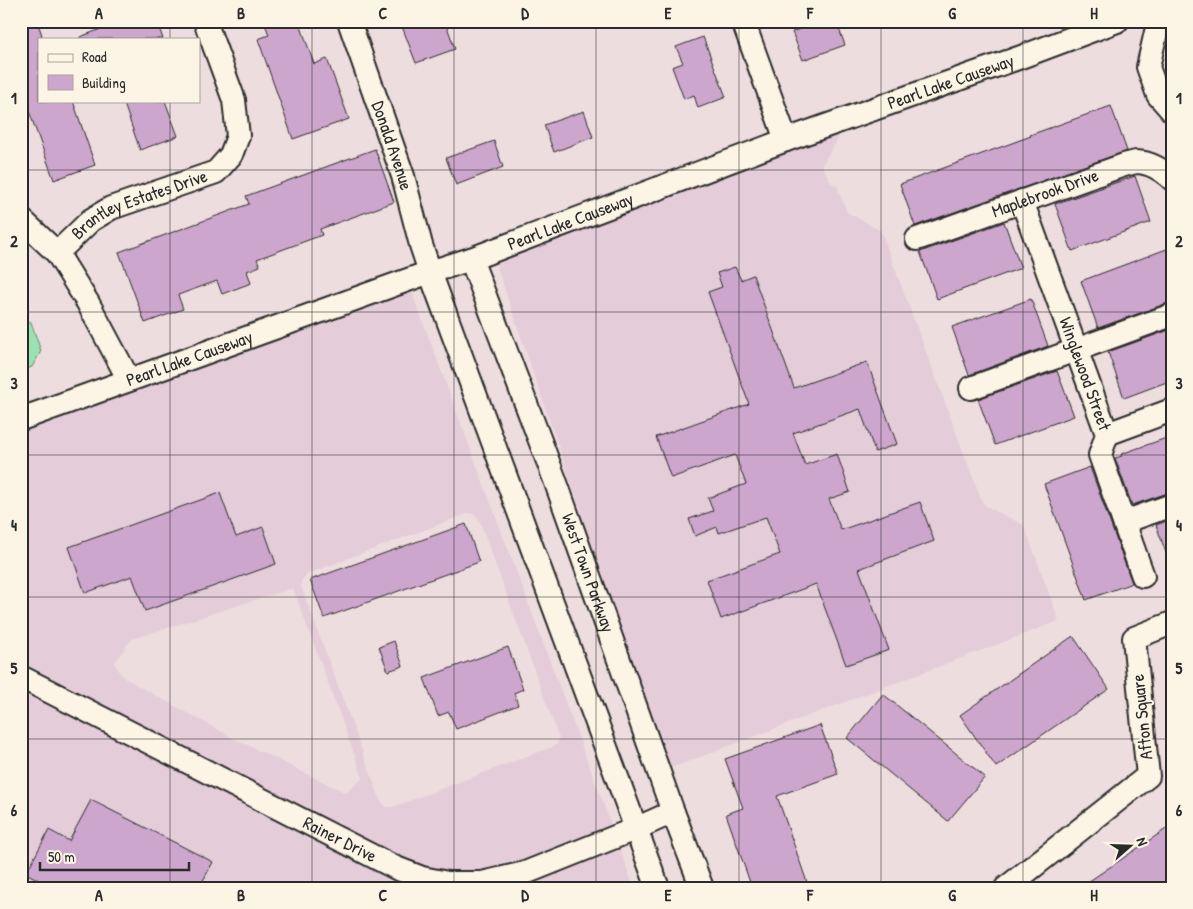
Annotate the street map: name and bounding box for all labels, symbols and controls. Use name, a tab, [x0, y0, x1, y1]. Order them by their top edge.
text: A	[95, 2, 103, 24]
text: B	[237, 2, 245, 24]
text: C	[379, 2, 388, 24]
text: D	[521, 2, 529, 24]
text: E	[664, 2, 672, 24]
text: F	[806, 2, 814, 24]
text: G	[948, 2, 956, 24]
text: H	[1090, 2, 1098, 24]
legend	[38, 38, 200, 102]
text: Road	[82, 46, 107, 67]
street label: Pearl Lake Causeway	[884, 47, 1018, 115]
text: Building	[82, 72, 126, 93]
text: 1	[11, 87, 17, 109]
text: 1	[1176, 87, 1182, 109]
street label: Donald Avenue	[366, 98, 419, 193]
street label: Maplebrook Drive	[988, 162, 1102, 223]
street label: Brantley Estates Drive	[65, 163, 211, 245]
street label: Pearl Lake Causeway	[504, 186, 637, 256]
text: 2	[10, 230, 18, 252]
text: 2	[1175, 230, 1183, 252]
street label: Winglewood Street	[1053, 313, 1118, 435]
street label: Pearl Lake Causeway	[123, 324, 256, 392]
text: 3	[10, 372, 18, 394]
text: 3	[1175, 372, 1183, 394]
street label: West Town Parkway	[556, 510, 621, 636]
text: 4	[11, 514, 17, 536]
text: 4	[1176, 514, 1182, 536]
text: 5	[11, 657, 18, 679]
text: 5	[1176, 657, 1183, 679]
street label: Afton Square	[1125, 673, 1158, 761]
text: 6	[11, 799, 18, 821]
text: 6	[1176, 799, 1183, 821]
street label: Rainer Drive	[299, 810, 381, 868]
north arrow	[1106, 822, 1156, 872]
text: N	[1132, 835, 1153, 849]
scale bar	[40, 839, 189, 871]
text: 50 m	[48, 846, 75, 867]
text: A	[95, 884, 103, 906]
text: B	[237, 884, 245, 906]
text: C	[379, 884, 388, 906]
text: D	[521, 884, 529, 906]
text: E	[664, 884, 672, 906]
text: F	[806, 884, 814, 906]
text: G	[948, 884, 956, 906]
text: H	[1090, 884, 1098, 906]

